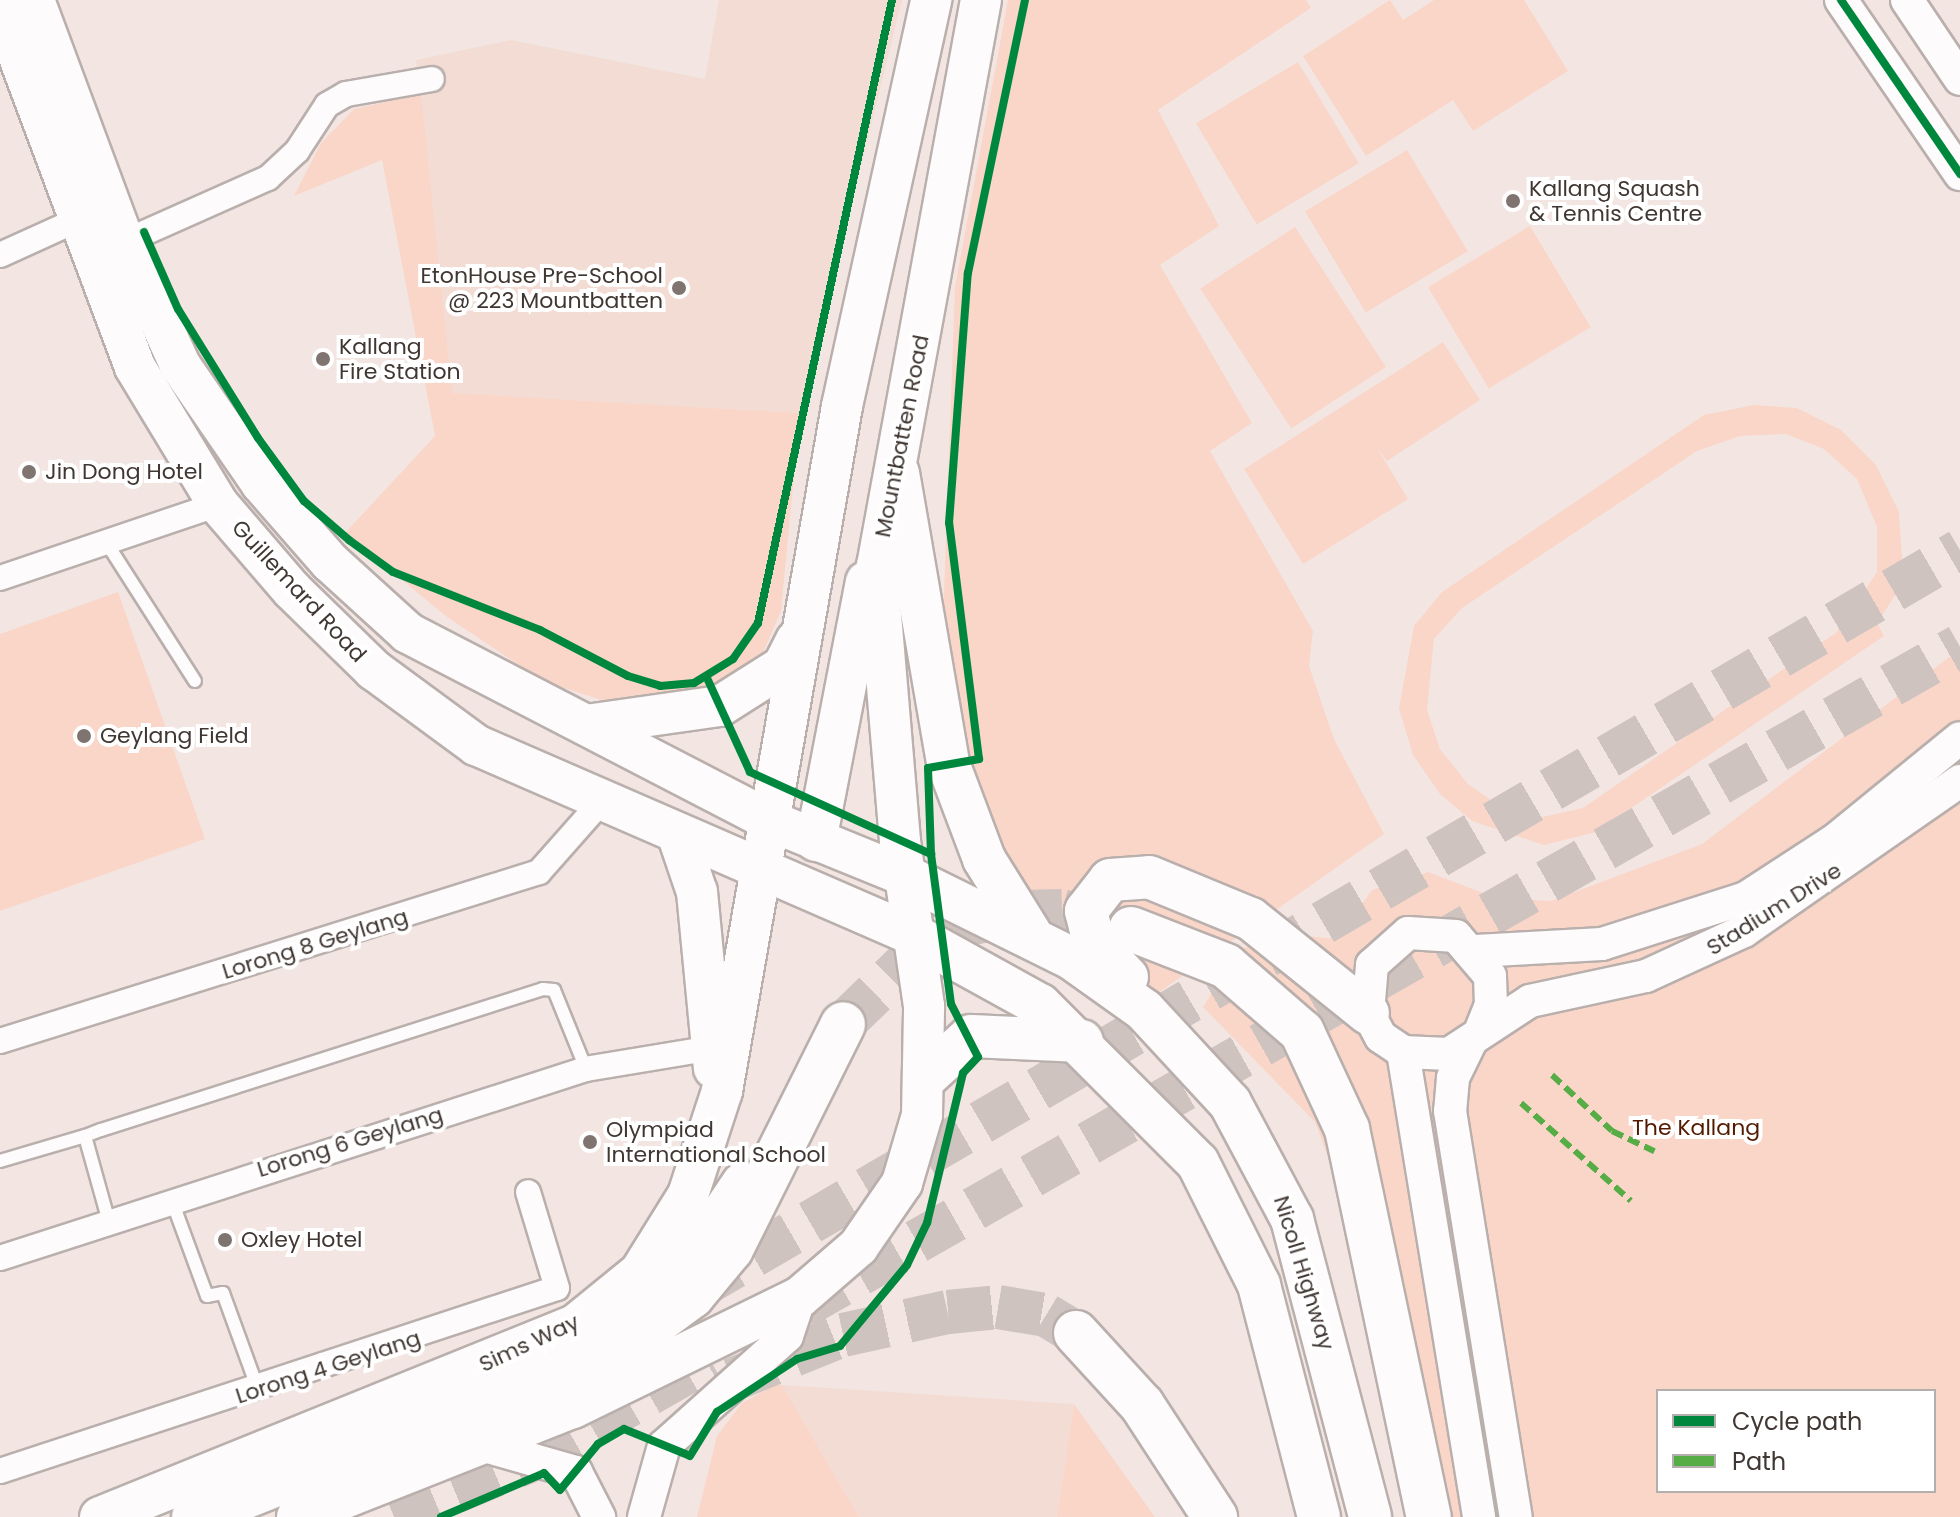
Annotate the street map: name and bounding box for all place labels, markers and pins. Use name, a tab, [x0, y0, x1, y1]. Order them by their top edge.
place label: Kallang Squash & Tennis Centre	[1529, 175, 1702, 226]
marker: Kallang Squash & Tennis Centre	[1504, 192, 1522, 210]
place label: EtonHouse Pre-School @ 223 Mountbatten	[421, 262, 663, 314]
marker: EtonHouse Pre-School @ 223 Mountbatten	[670, 279, 688, 297]
place label: Kallang Fire Station	[339, 333, 461, 384]
marker: Kallang Fire Station	[314, 350, 332, 368]
place label: Jin Dong Hotel	[45, 459, 203, 485]
marker: Jin Dong Hotel	[20, 463, 38, 481]
place label: Geylang Field	[100, 723, 249, 749]
marker: Geylang Field	[75, 727, 93, 745]
place label: Olympiad International School	[606, 1116, 826, 1168]
marker: Olympiad International School	[581, 1133, 599, 1151]
place label: Oxley Hotel	[241, 1227, 363, 1253]
marker: Oxley Hotel	[216, 1231, 234, 1249]

